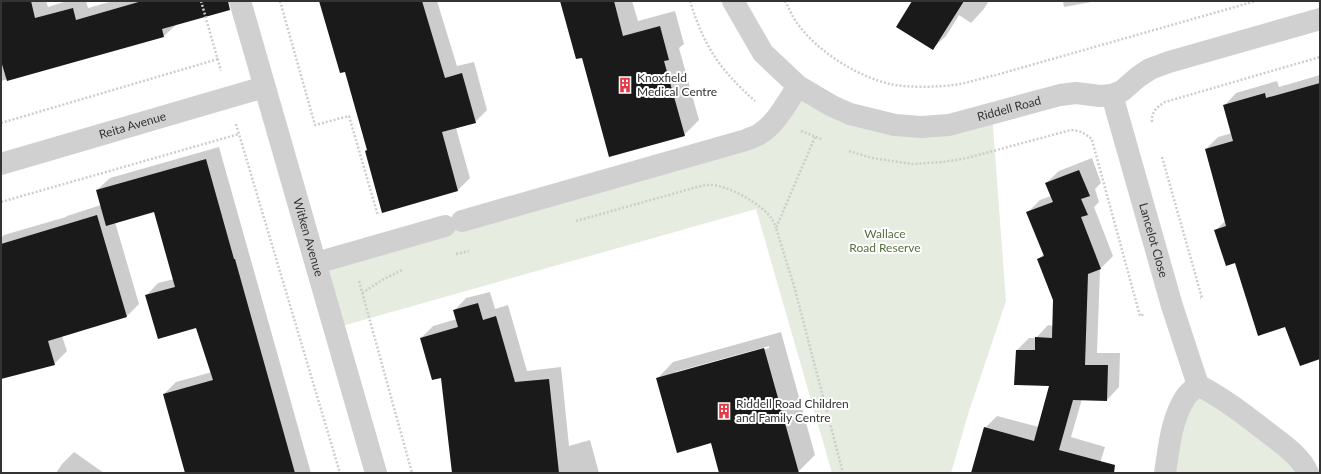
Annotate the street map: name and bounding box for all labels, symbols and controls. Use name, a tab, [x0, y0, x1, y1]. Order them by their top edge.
place label: Knoxfield Medical Centre	[637, 70, 717, 99]
building icon: Knoxfield Medical Centre	[616, 76, 634, 94]
street label: Riddell Road	[975, 92, 1043, 124]
street label: Reita Avenue	[97, 108, 168, 142]
street label: Witken Avenue	[290, 196, 327, 278]
street label: Lancelot Close	[1136, 201, 1172, 279]
park label: Wallace Road Reserve	[849, 226, 921, 255]
place label: Riddell Road Children and Family Centre	[736, 396, 849, 425]
building icon: Riddell Road Children and Family Centre	[715, 402, 733, 420]

